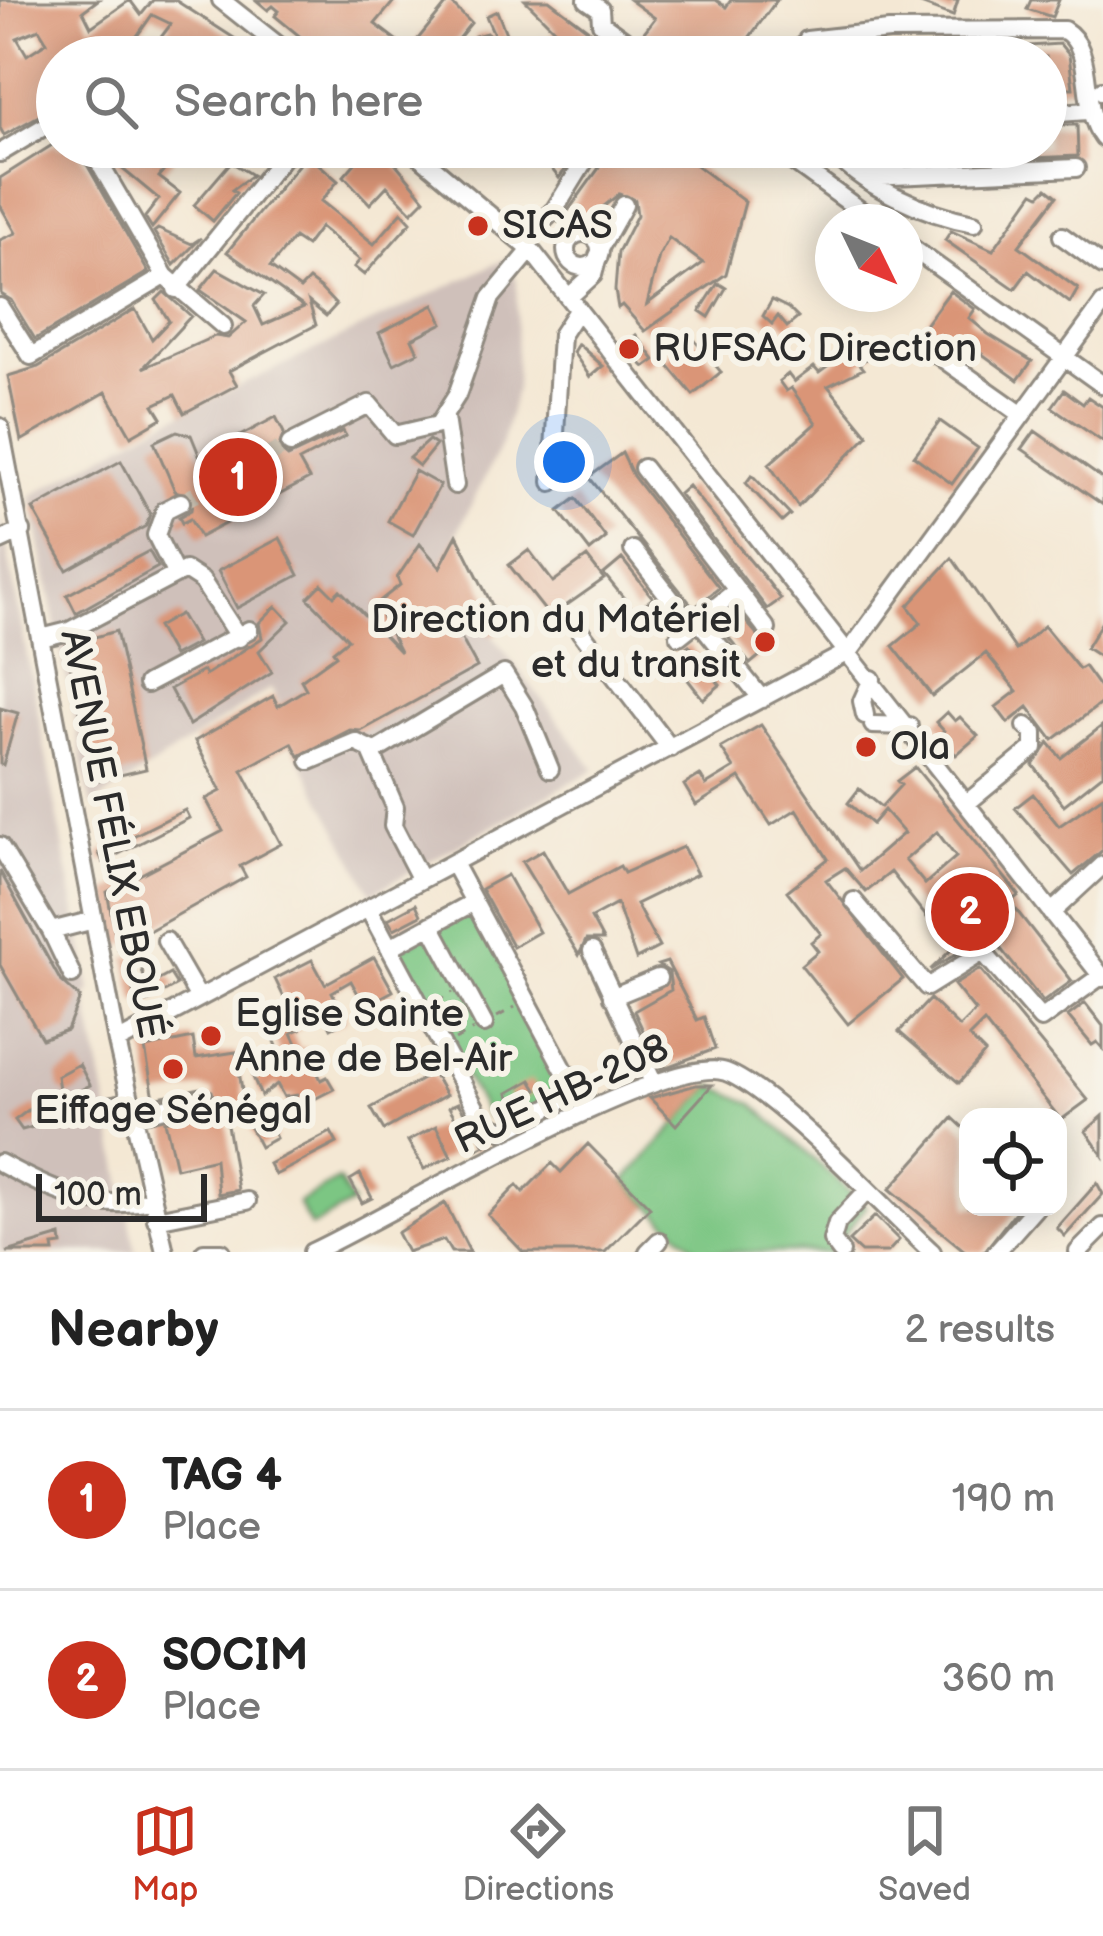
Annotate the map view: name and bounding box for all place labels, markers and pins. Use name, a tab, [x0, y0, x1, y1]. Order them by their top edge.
place label: SICAS	[502, 203, 613, 250]
marker: SICAS	[465, 213, 491, 239]
place label: RUFSAC Direction	[653, 326, 977, 373]
marker: RUFSAC Direction	[616, 336, 642, 362]
pin: 1	[199, 432, 277, 522]
place label: Direction du Matériel et du transit	[371, 597, 741, 689]
marker: Direction du Matériel et du transit	[752, 629, 778, 655]
place label: Ola	[890, 724, 950, 771]
marker: Ola	[853, 734, 879, 760]
pin: 2	[931, 867, 1009, 957]
place label: Eglise Sainte Anne de Bel-Air	[235, 991, 513, 1083]
marker: Eglise Sainte Anne de Bel-Air	[198, 1023, 224, 1049]
marker: Eiffage Sénégal	[160, 1056, 186, 1082]
place label: Eiffage Sénégal	[34, 1088, 312, 1135]

